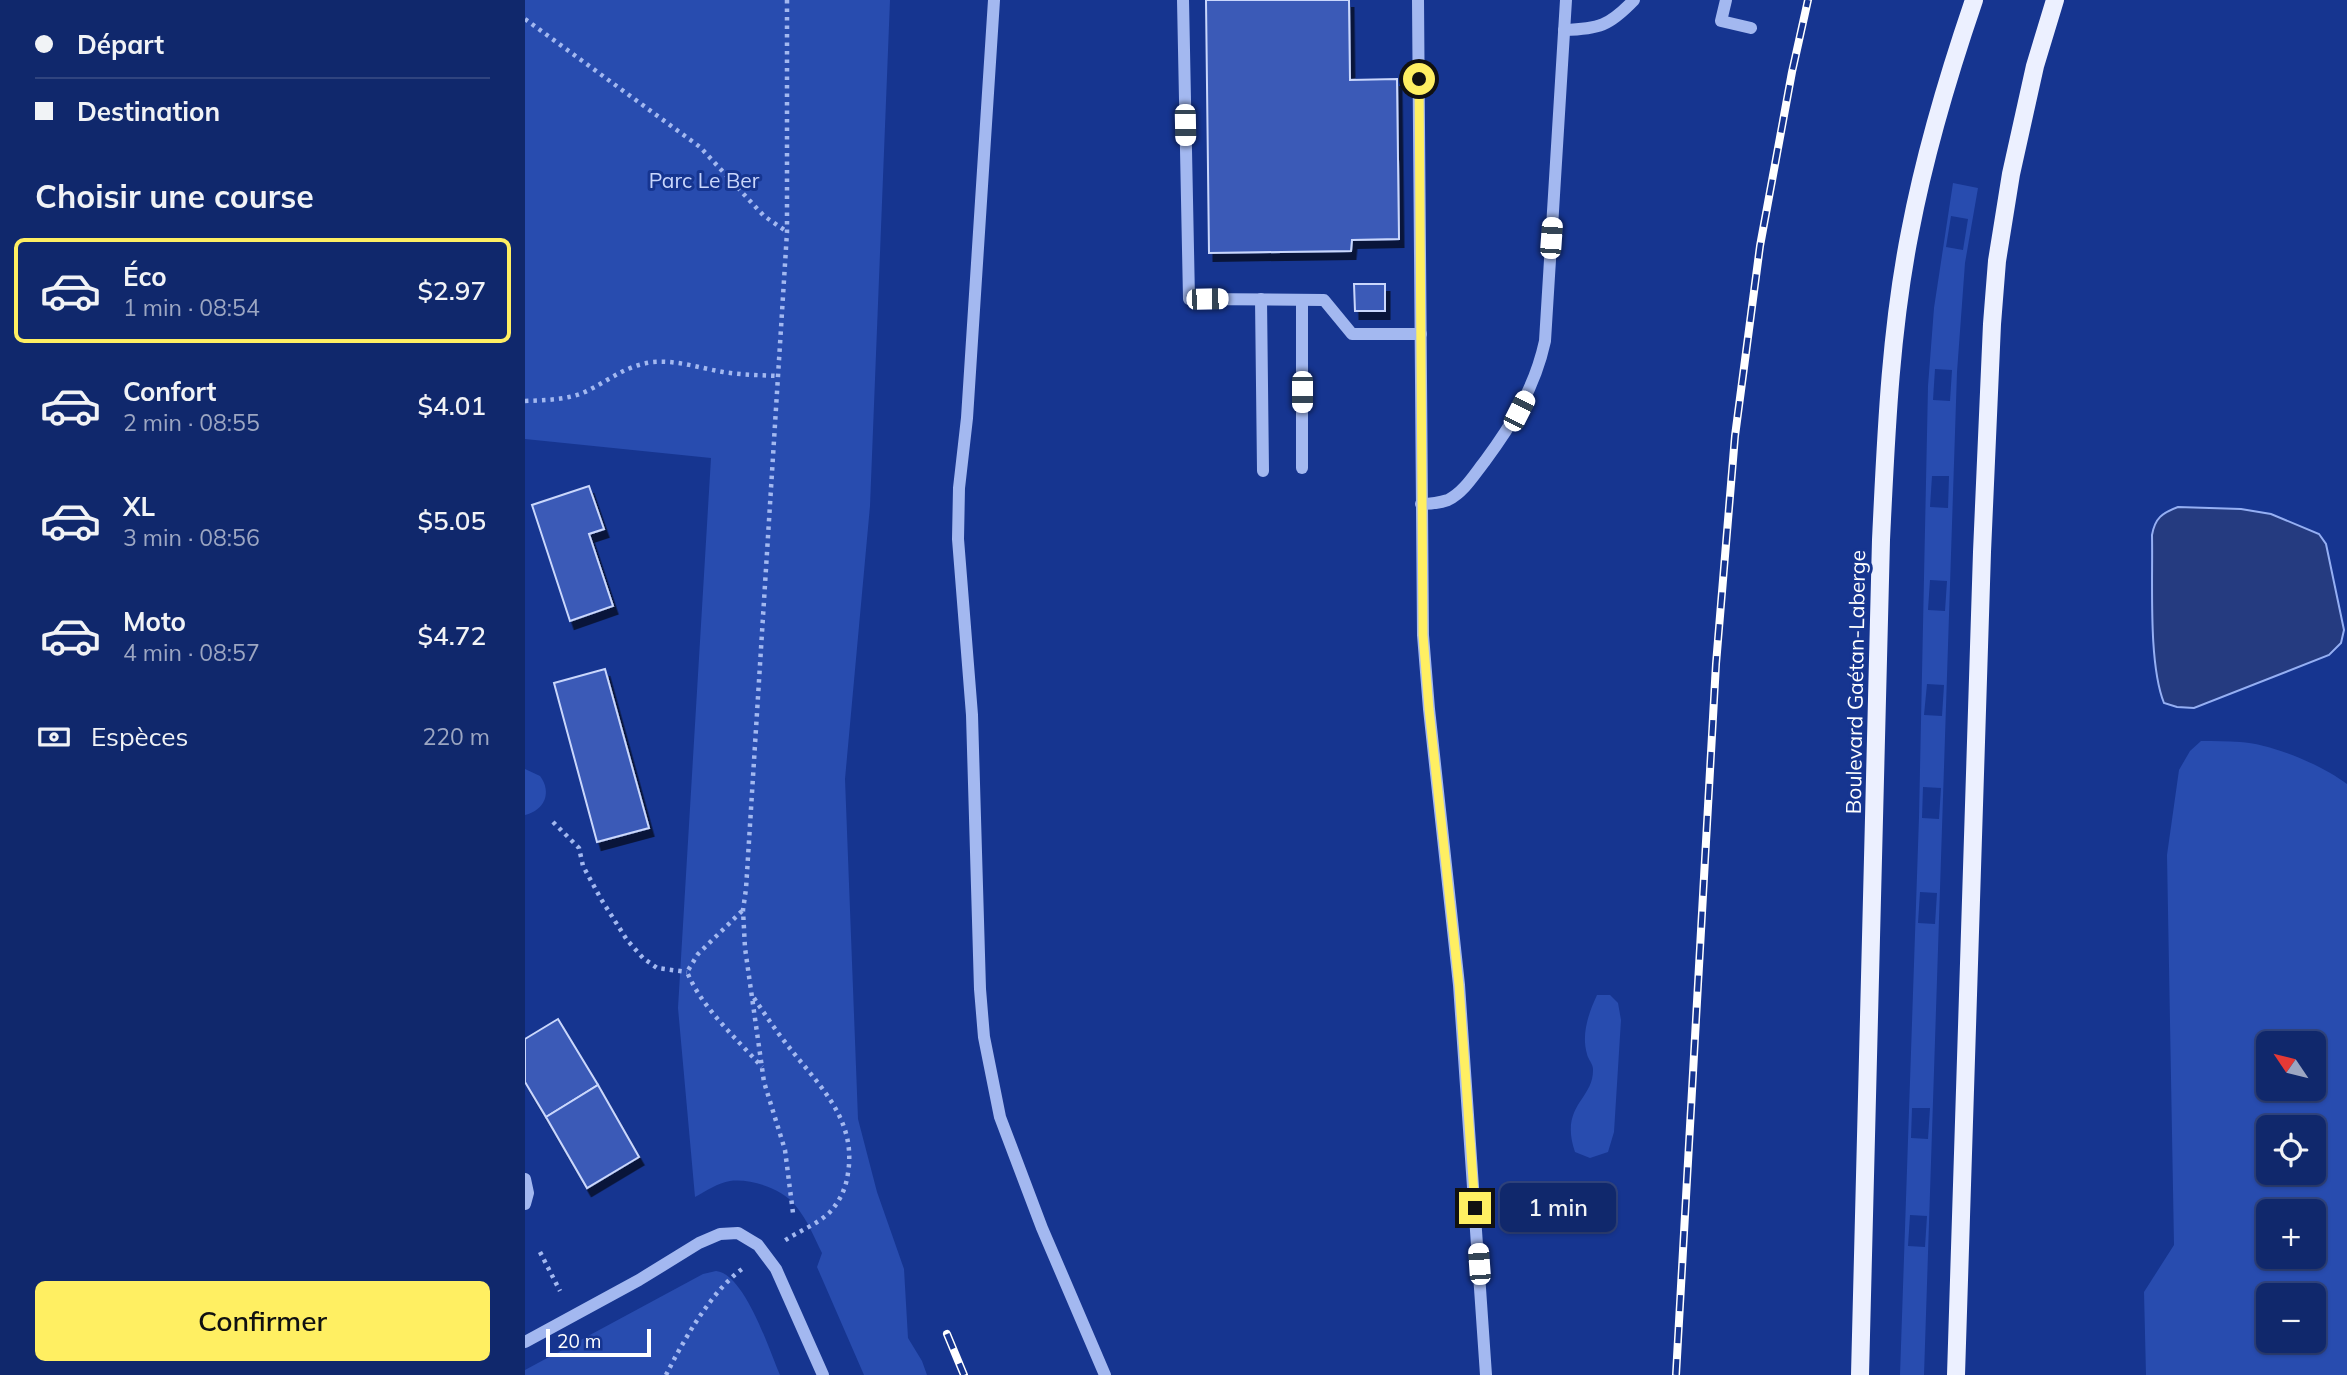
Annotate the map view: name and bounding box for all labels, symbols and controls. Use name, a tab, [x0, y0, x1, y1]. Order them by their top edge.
text: Départ	[77, 28, 164, 61]
route start	[1403, 63, 1435, 95]
text: Destination	[77, 95, 220, 128]
car	[1175, 104, 1196, 146]
park label: Parc Le Ber	[649, 167, 760, 193]
text: Choisir une course	[35, 176, 314, 216]
car	[1540, 216, 1563, 260]
icon: car	[39, 259, 102, 322]
text: Éco	[123, 260, 167, 293]
text: $2.97	[417, 274, 486, 307]
car	[1186, 288, 1229, 310]
text: 1 min · 08:54	[123, 293, 260, 322]
car	[1292, 371, 1313, 413]
icon: car	[39, 374, 102, 437]
text: Confort	[123, 375, 216, 408]
car	[1501, 388, 1538, 434]
text: $4.01	[417, 389, 486, 422]
text: 2 min · 08:55	[123, 408, 260, 437]
icon: car	[39, 489, 102, 552]
text: XL	[123, 490, 155, 523]
text: $5.05	[417, 504, 486, 537]
text: 3 min · 08:56	[123, 523, 260, 552]
street label: Boulevard Gaétan-Laberge	[1840, 550, 1870, 814]
icon: car	[39, 604, 102, 667]
text: Moto	[123, 605, 186, 638]
text: $4.72	[417, 619, 486, 652]
text: 4 min · 08:57	[123, 638, 260, 667]
icon: cash	[35, 718, 73, 756]
text: Espèces	[91, 720, 188, 753]
text: 220 m	[422, 722, 490, 751]
north arrow	[2256, 1031, 2326, 1101]
map controls	[2256, 1031, 2326, 1353]
button: locate	[2256, 1115, 2326, 1185]
callout: 1 min	[1499, 1184, 1615, 1232]
route end	[1459, 1192, 1491, 1224]
text: 1 min	[1528, 1193, 1588, 1222]
button: +	[2256, 1199, 2326, 1269]
car	[1468, 1242, 1491, 1286]
button: Confirmer	[35, 1281, 490, 1361]
button: −	[2256, 1283, 2326, 1353]
scale bar	[546, 1326, 651, 1358]
text: 20 m	[557, 1329, 601, 1353]

